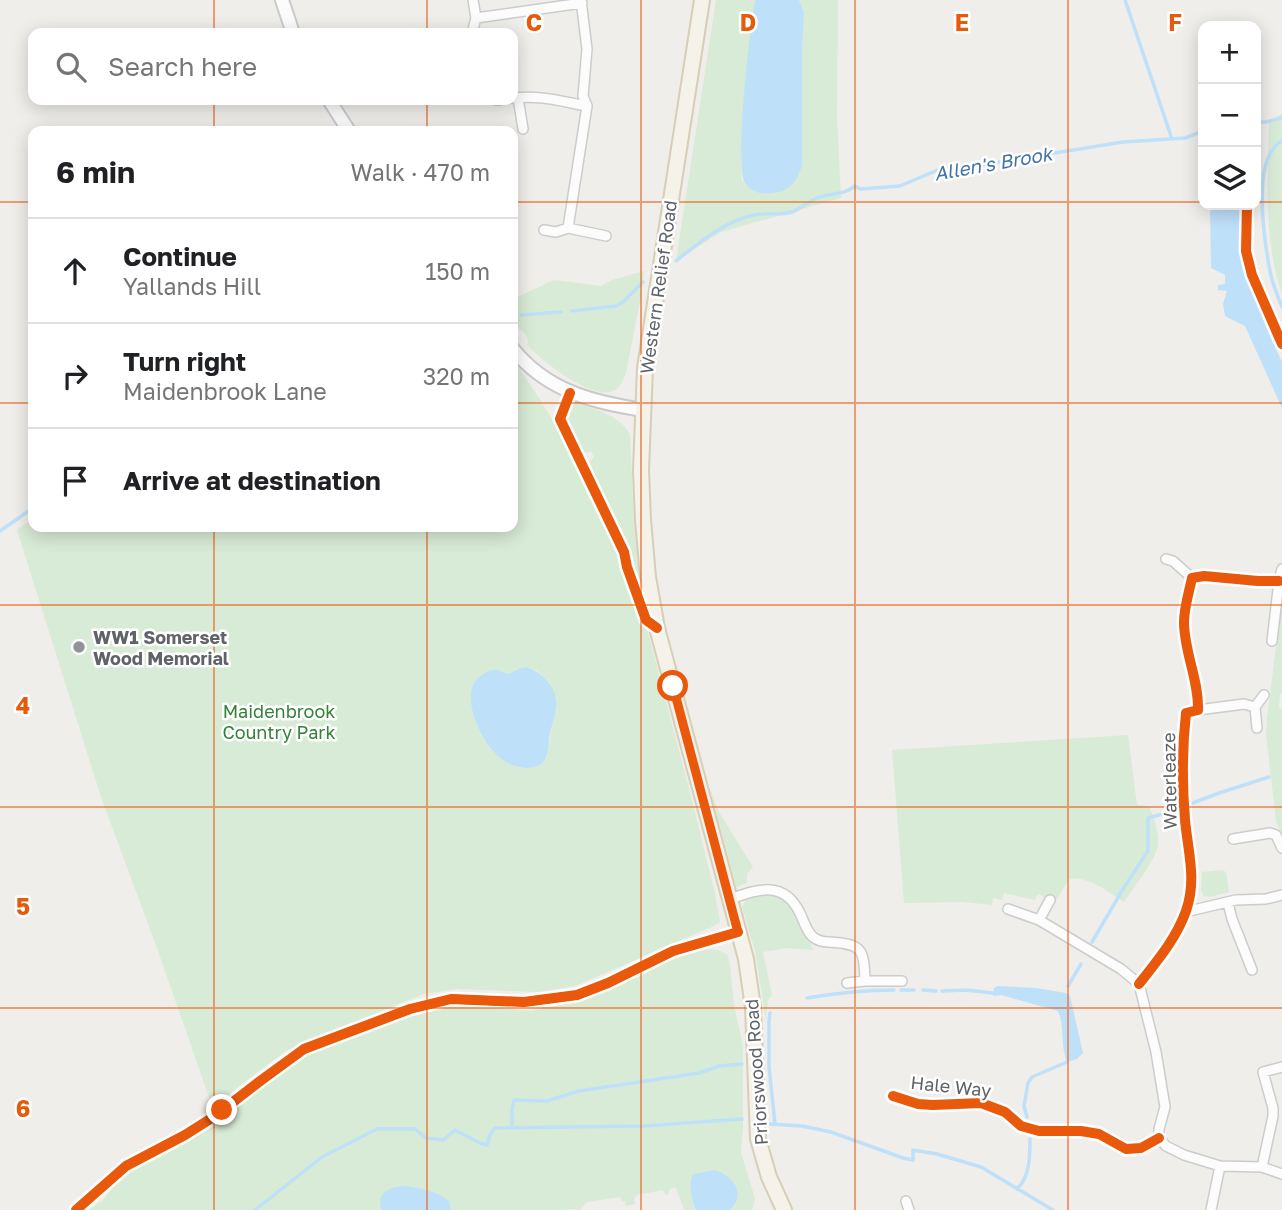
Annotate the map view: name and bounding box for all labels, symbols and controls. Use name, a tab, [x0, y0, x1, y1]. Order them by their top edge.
text: C	[526, 8, 542, 36]
text: D	[740, 8, 756, 36]
text: E	[955, 8, 969, 36]
text: F	[1168, 8, 1182, 36]
map controls	[1198, 21, 1261, 210]
button: +	[1198, 21, 1261, 84]
search box	[28, 28, 518, 105]
icon: search	[52, 48, 90, 86]
text: Search here	[108, 51, 257, 82]
button: −	[1198, 84, 1261, 147]
water label: Allen's Brook	[932, 141, 1056, 185]
button: layers	[1198, 147, 1261, 210]
text: 6 min	[56, 154, 135, 190]
text: Walk · 470 m	[351, 158, 490, 186]
street label: Western Relief Road	[635, 199, 681, 375]
text: Continue	[123, 241, 237, 272]
icon: ahead	[56, 252, 94, 290]
text: 150 m	[425, 257, 490, 285]
text: Yallands Hill	[123, 272, 261, 300]
text: Turn right	[123, 346, 246, 377]
icon: right	[56, 357, 94, 395]
text: 320 m	[423, 362, 490, 390]
text: Maidenbrook Lane	[123, 377, 327, 405]
icon: arrive	[56, 462, 94, 500]
text: Arrive at destination	[123, 465, 381, 496]
place label: WW1 Somerset Wood Memorial	[93, 626, 229, 669]
marker: WW1 Somerset Wood Memorial	[71, 639, 87, 655]
route start	[657, 670, 688, 701]
text: 4	[16, 691, 30, 719]
park label: Maidenbrook Country Park	[222, 700, 336, 743]
street label: Waterleaze	[1157, 732, 1181, 830]
text: 5	[16, 892, 30, 920]
street label: Priorswood Road	[740, 998, 772, 1146]
street label: Hale Way	[910, 1071, 992, 1101]
text: 6	[16, 1094, 30, 1122]
route end	[206, 1094, 237, 1125]

